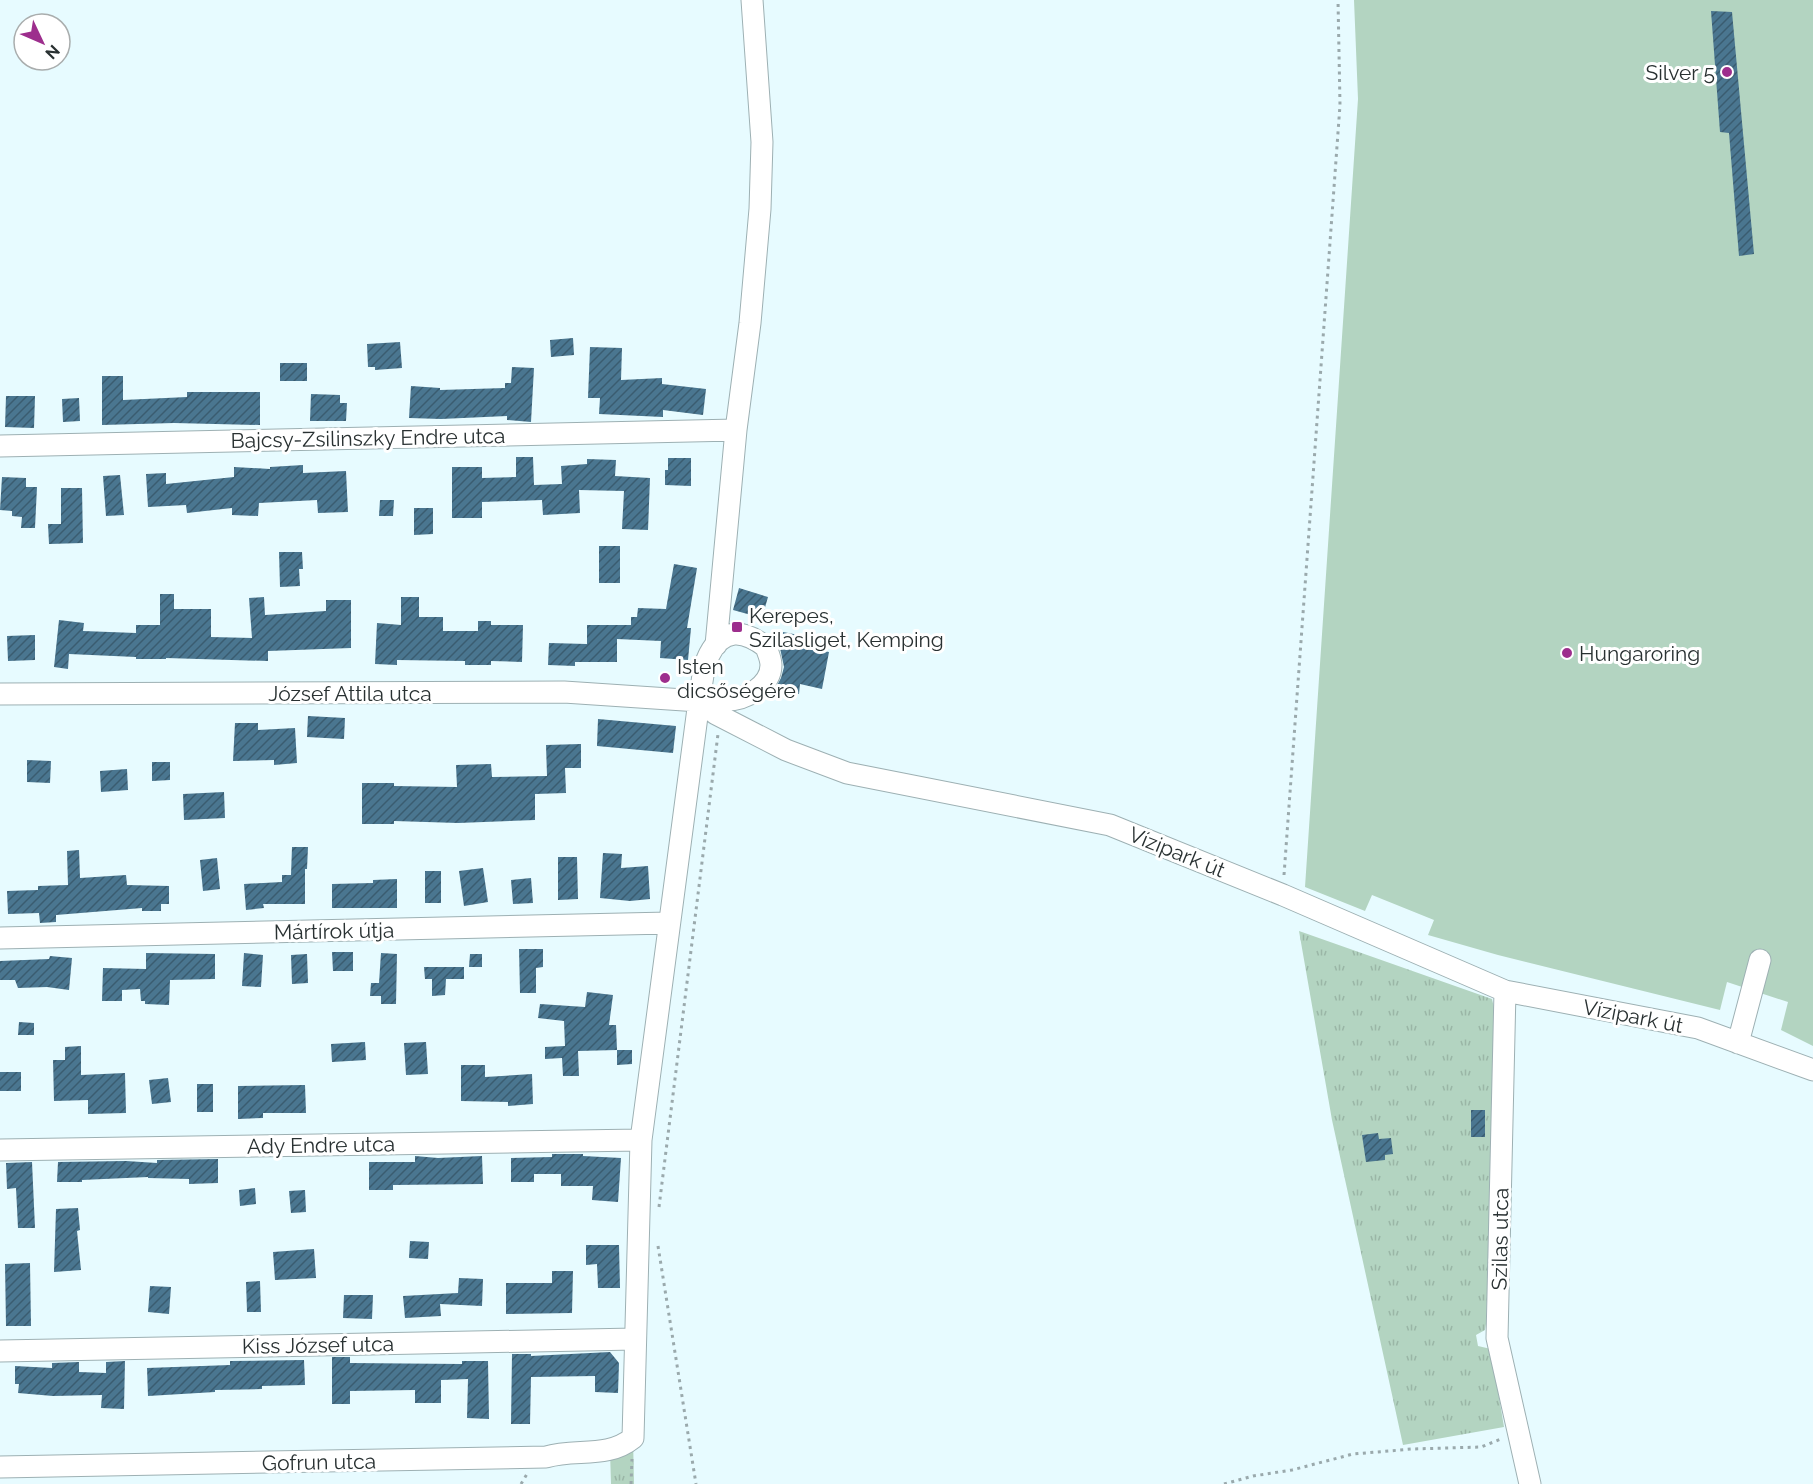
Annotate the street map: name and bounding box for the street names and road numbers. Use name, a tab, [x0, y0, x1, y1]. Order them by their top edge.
street label: Bajcsy-Zsilinszky Endre utca	[230, 423, 506, 453]
street label: József Attila utca	[268, 681, 432, 706]
street label: Vízipark út	[1125, 821, 1229, 883]
street label: Mártírok útja	[274, 917, 394, 945]
street label: Vízipark út	[1581, 994, 1685, 1038]
street label: Ady Endre utca	[247, 1131, 395, 1159]
street label: Szilas utca	[1487, 1187, 1513, 1291]
street label: Kiss József utca	[242, 1331, 394, 1359]
street label: Gofrun utca	[262, 1449, 376, 1475]

